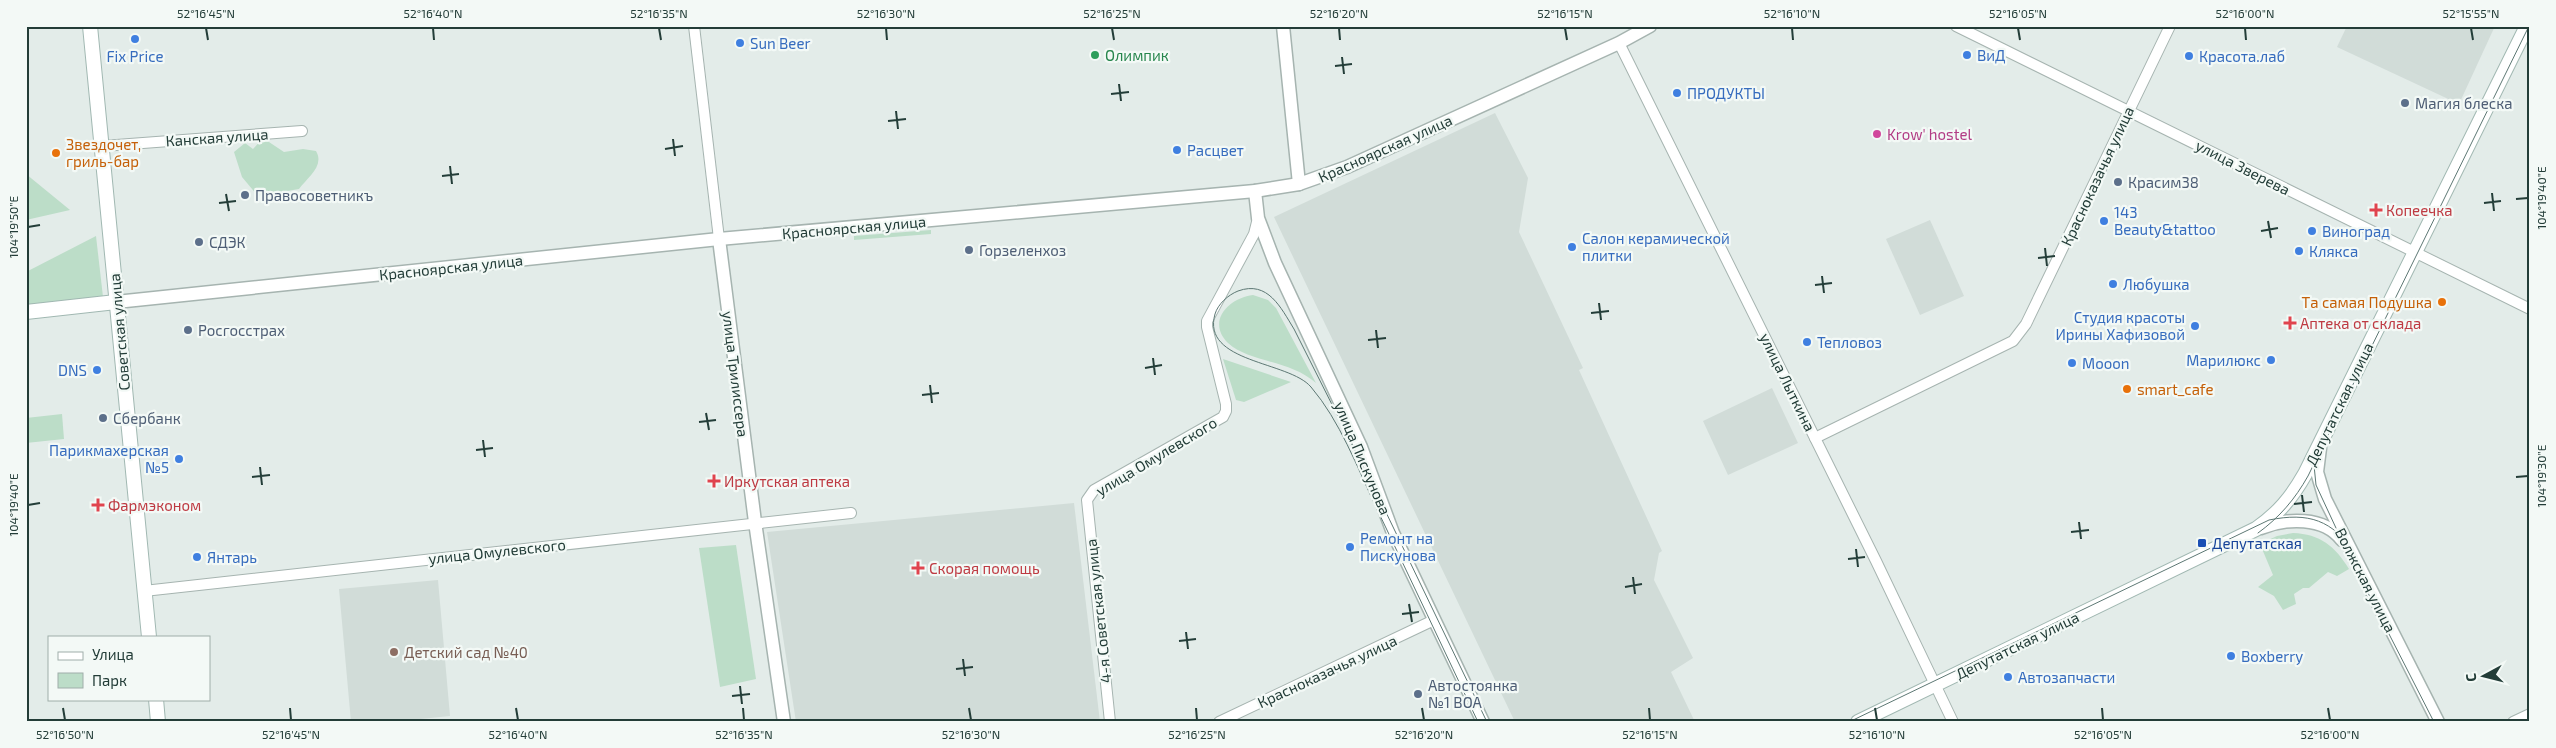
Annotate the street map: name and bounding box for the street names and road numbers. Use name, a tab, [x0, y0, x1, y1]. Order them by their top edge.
street label: Красноказачья улица	[2057, 103, 2138, 249]
street label: Красноярская улица	[1315, 110, 1455, 187]
street label: Канская улица	[165, 124, 269, 151]
street label: улица Зверева	[2192, 136, 2293, 199]
street label: Красноярская улица	[781, 212, 927, 243]
street label: Красноярская улица	[378, 250, 524, 285]
street label: Советская улица	[105, 273, 134, 391]
street label: улица Трилиссера	[718, 310, 753, 438]
street label: улица Лыткина	[1756, 330, 1820, 434]
street label: Депутатская улица	[2301, 339, 2378, 469]
street label: улица Пискунова	[1330, 399, 1395, 518]
street label: улица Омулевского	[1092, 413, 1220, 500]
street label: Волжская улица	[2331, 525, 2400, 636]
street label: улица Омулевского	[427, 535, 567, 568]
street label: 4-я Советская улица	[1081, 538, 1116, 684]
street label: Депутатская улица	[1952, 607, 2082, 684]
street label: Красноказачья улица	[1254, 631, 1400, 712]

